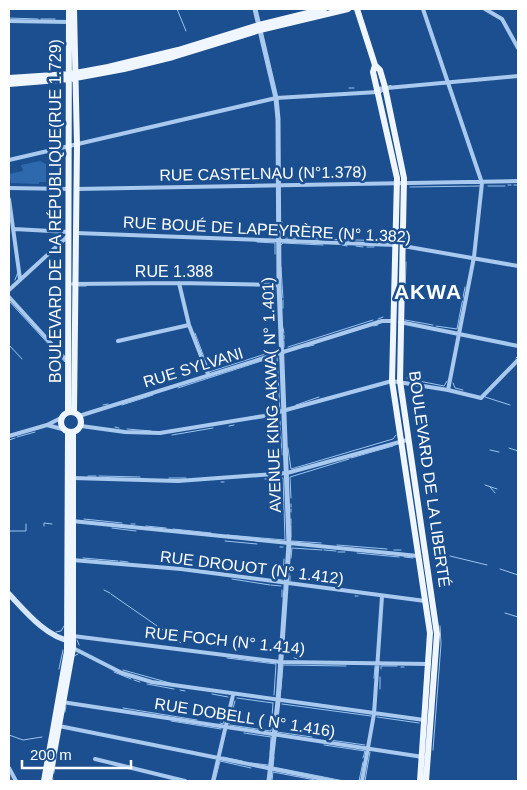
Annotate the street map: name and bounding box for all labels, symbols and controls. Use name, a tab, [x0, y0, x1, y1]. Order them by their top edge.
street label: BOULEVARD DE LA RÉPUBLIQUE(RUE 1.729)	[46, 39, 64, 383]
street label: RUE CASTELNAU (N°1.378)	[159, 163, 367, 184]
street label: RUE BOUÉ DE LAPEYRÈRE (N° 1.382)	[123, 212, 411, 246]
street label: RUE 1.388	[135, 263, 213, 280]
street label: AVENUE KING AKWA( N° 1.401)	[259, 277, 284, 513]
district label: AKWA	[394, 280, 462, 303]
street label: RUE SYLVANI	[141, 344, 245, 391]
street label: BOULEVARD DE LA LIBERTÉ	[406, 370, 454, 588]
street label: RUE DROUOT (N° 1.412)	[159, 548, 345, 587]
street label: RUE FOCH (N° 1.414)	[144, 624, 306, 657]
street label: RUE DOBELL ( N° 1.416)	[153, 695, 337, 740]
scale bar	[22, 738, 131, 770]
text: 200 m	[30, 746, 72, 763]

